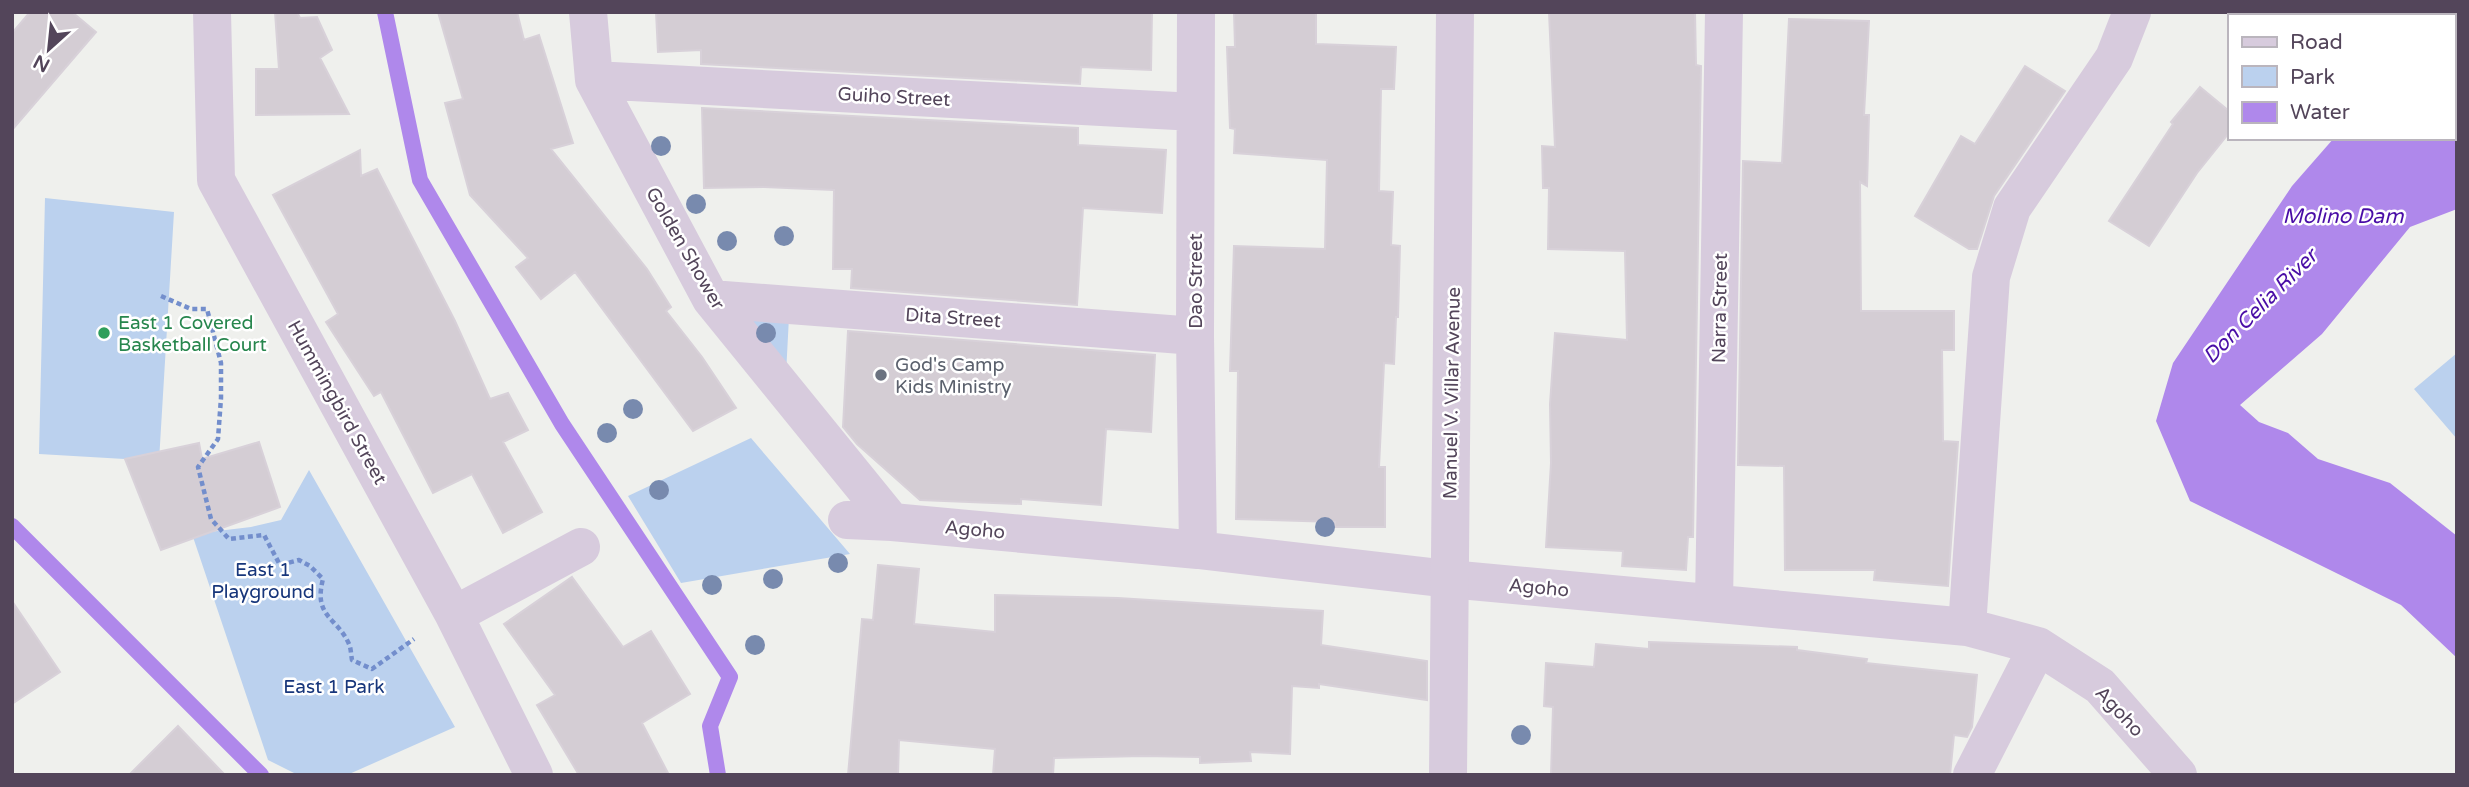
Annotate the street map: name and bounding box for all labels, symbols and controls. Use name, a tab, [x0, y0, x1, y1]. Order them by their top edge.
north arrow	[14, 14, 84, 84]
legend	[2228, 14, 2455, 140]
text: Road	[2290, 30, 2343, 55]
text: N	[30, 50, 54, 77]
text: Park	[2290, 65, 2335, 90]
street label: Guiho Street	[837, 83, 951, 111]
text: Water	[2290, 100, 2350, 125]
street label: Golden Shower	[641, 183, 729, 314]
water label: Molino Dam	[2283, 204, 2404, 229]
street label: Dao Street	[1185, 233, 1207, 329]
water label: Don Celia River	[2198, 242, 2325, 369]
street label: Narra Street	[1708, 253, 1732, 363]
street label: Manuel V. Villar Avenue	[1439, 287, 1465, 499]
street label: Dita Street	[904, 304, 1002, 332]
place label: East 1 Covered Basketball Court	[118, 312, 267, 356]
street label: Hummingbird Street	[283, 317, 391, 488]
marker: East 1 Covered Basketball Court	[96, 325, 112, 341]
place label: God's Camp Kids Ministry	[895, 354, 1012, 398]
marker: God's Camp Kids Ministry	[873, 367, 889, 383]
street label: Agoho	[944, 516, 1006, 544]
park label: East 1 Playground	[211, 559, 315, 603]
street label: Agoho	[1508, 574, 1570, 602]
park label: East 1 Park	[283, 676, 385, 698]
street label: Agoho	[2091, 682, 2148, 741]

